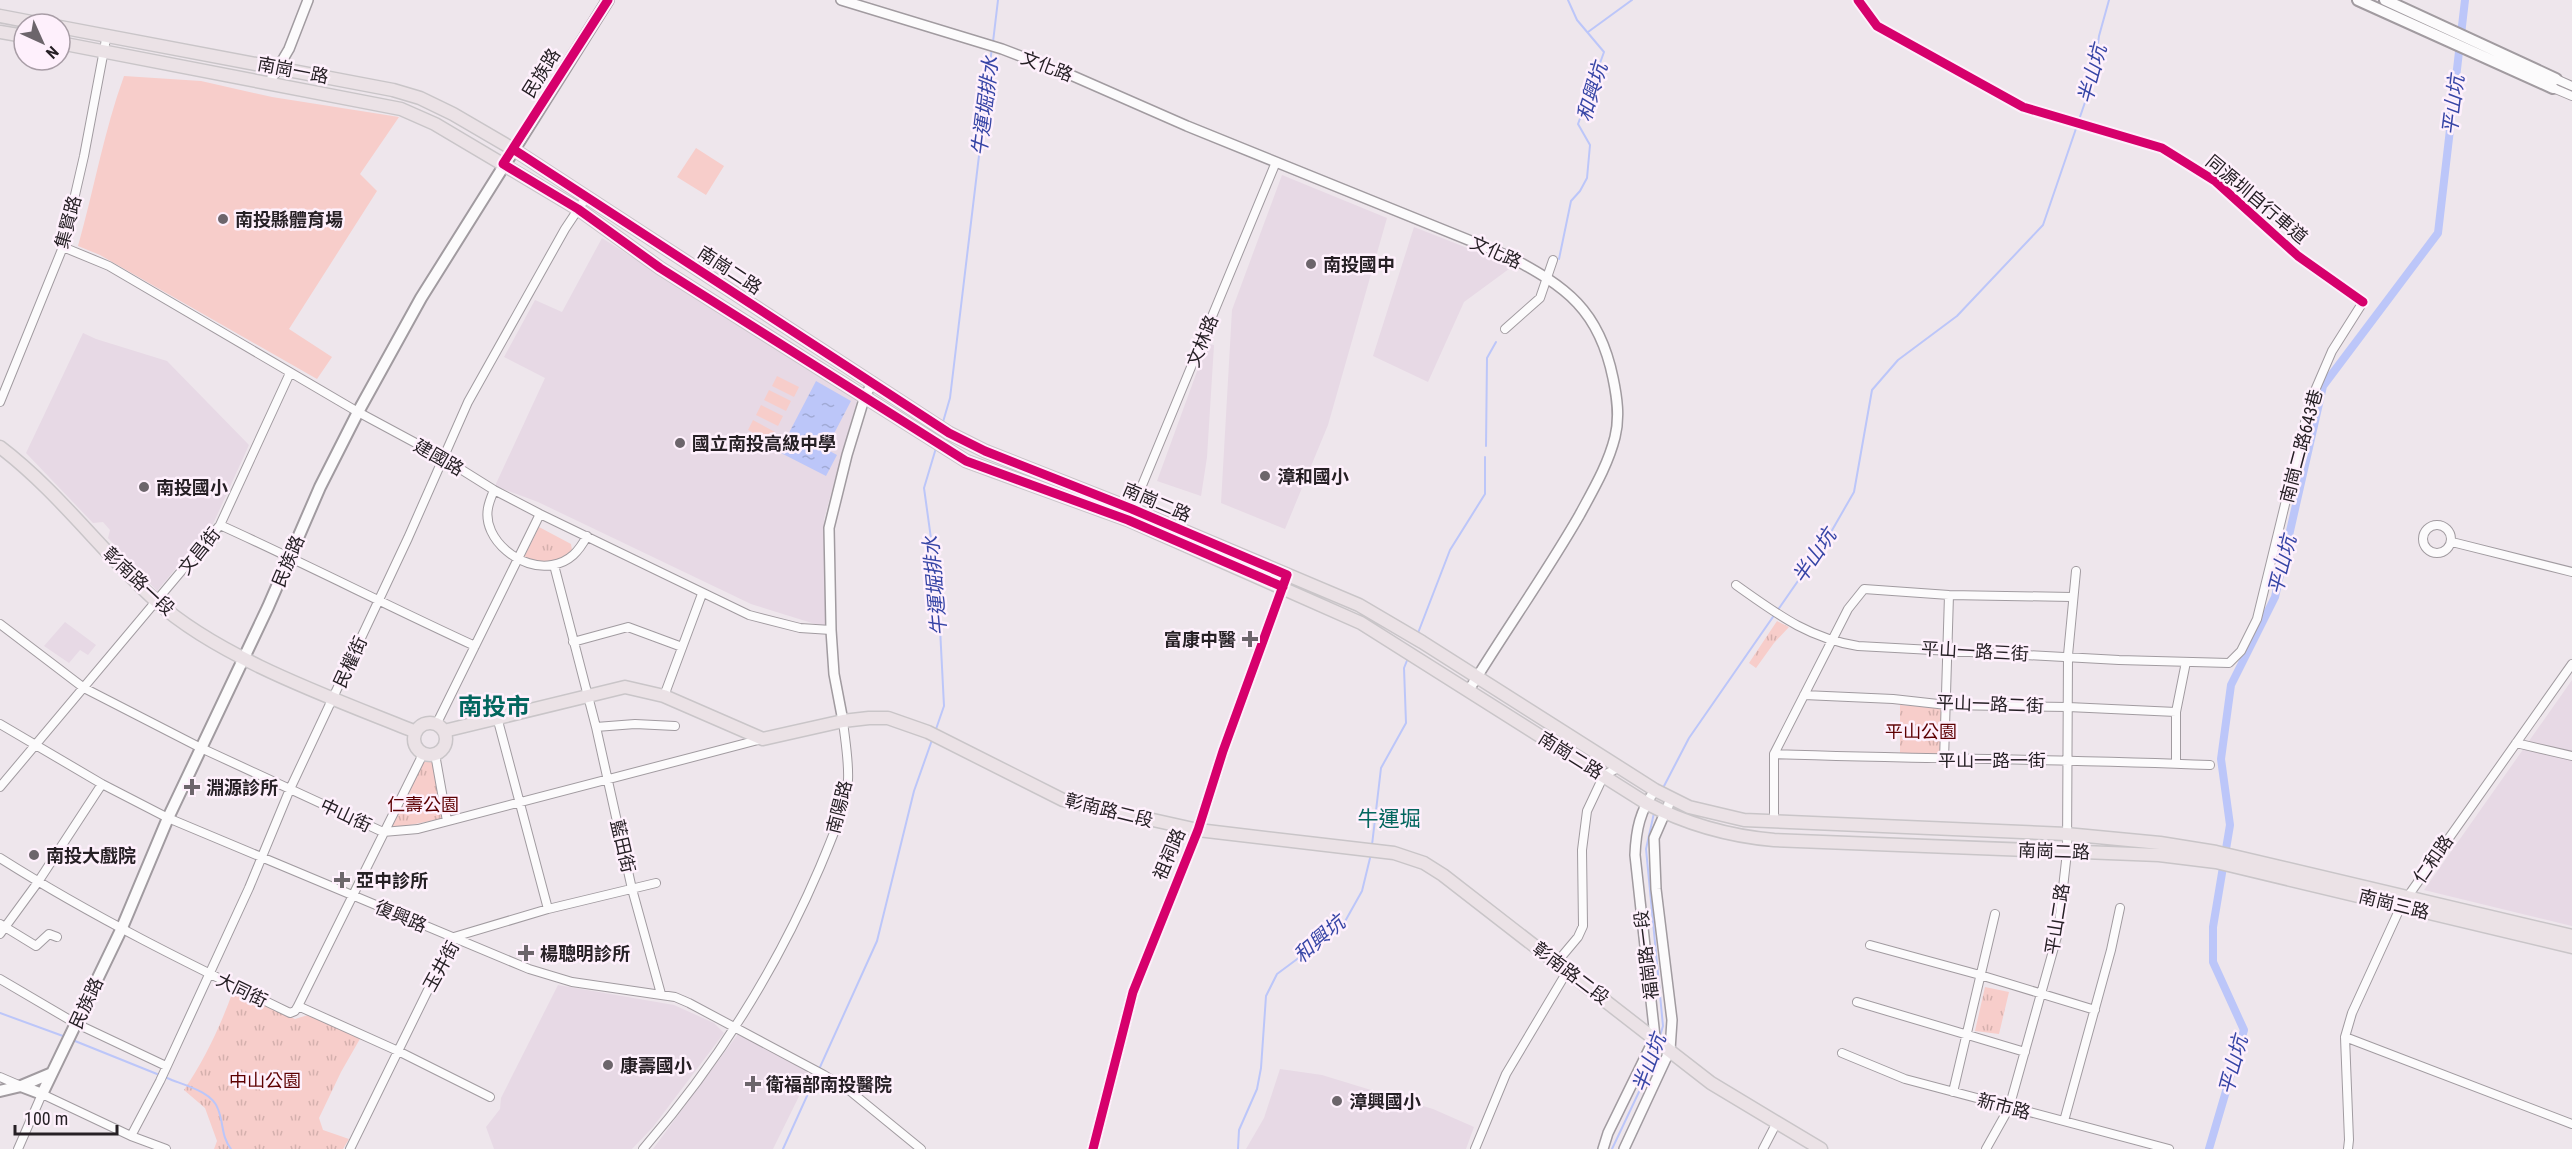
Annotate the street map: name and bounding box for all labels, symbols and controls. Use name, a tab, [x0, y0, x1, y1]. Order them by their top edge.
north arrow	[12, 12, 72, 72]
water label: 半山坑	[2073, 39, 2112, 106]
text: N	[42, 42, 62, 62]
street label: 民族路	[518, 45, 564, 101]
street label: 文化路	[1018, 47, 1076, 85]
street label: 南崗一路	[256, 53, 330, 87]
water label: 牛運堀排水	[967, 54, 1003, 157]
water label: 和興坑	[1572, 57, 1613, 124]
water label: 平山坑	[2437, 71, 2469, 136]
street label: 同源圳自行車道	[2202, 150, 2312, 248]
street label: 集賢路	[51, 193, 85, 251]
place label: 南投縣體育場	[235, 209, 343, 230]
marker: 南投縣體育場	[216, 212, 230, 226]
street label: 文化路	[1467, 231, 1525, 273]
street label: 南崗二路	[694, 242, 766, 298]
place label: 南投國中	[1323, 254, 1395, 275]
marker: 南投國中	[1304, 257, 1318, 271]
street label: 文林路	[1182, 312, 1222, 370]
street label: 南崗二路643巷	[2276, 387, 2326, 505]
place label: 國立南投高級中學	[692, 433, 836, 454]
street label: 建國路	[410, 434, 468, 480]
marker: 國立南投高級中學	[673, 436, 687, 450]
place label: 漳和國小	[1277, 466, 1349, 487]
marker: 漳和國小	[1258, 469, 1272, 483]
place label: 南投國小	[156, 477, 228, 498]
street label: 南崗二路	[1120, 478, 1194, 526]
marker: 南投國小	[137, 480, 151, 494]
water label: 半山坑	[1787, 522, 1842, 588]
street label: 文昌街	[174, 523, 224, 579]
water label: 平山坑	[2263, 530, 2302, 597]
street label: 民族路	[268, 532, 308, 590]
water label: 牛運堀排水	[919, 534, 951, 637]
street label: 彰南路一段	[99, 543, 179, 619]
place label: 富康中醫	[1164, 629, 1236, 650]
marker: 富康中醫	[1241, 630, 1259, 648]
street label: 民權街	[329, 633, 371, 691]
street label: 平山一路三街	[1921, 638, 2029, 664]
street label: 平山一路二街	[1936, 692, 2044, 716]
district label: 南投市	[458, 693, 530, 721]
park label: 平山公園	[1885, 721, 1957, 742]
street label: 南崗二路	[1535, 727, 1607, 783]
street label: 平山一路一街	[1938, 750, 2046, 771]
place label: 淵源診所	[206, 777, 278, 798]
marker: 淵源診所	[183, 778, 201, 796]
street label: 南陽路	[822, 778, 856, 836]
street label: 彰南路二段	[1063, 789, 1155, 831]
street label: 中山街	[317, 794, 375, 836]
park label: 仁壽公園	[387, 794, 459, 815]
district label: 牛運堀	[1358, 807, 1421, 831]
street label: 藍田街	[607, 817, 639, 875]
street label: 祖祠路	[1149, 825, 1189, 883]
street label: 仁和路	[2409, 831, 2457, 887]
street label: 南崗二路	[2018, 839, 2090, 863]
place label: 南投大戲院	[46, 845, 136, 866]
marker: 南投大戲院	[27, 848, 41, 862]
place label: 亞中診所	[356, 870, 428, 891]
marker: 亞中診所	[333, 871, 351, 889]
street label: 平山二路	[2041, 882, 2073, 956]
street label: 南崗三路	[2357, 885, 2431, 923]
street label: 復興路	[372, 896, 430, 936]
water label: 和興坑	[1288, 908, 1352, 968]
street label: 福崗路一段	[1630, 909, 1662, 1001]
street label: 玉井街	[419, 937, 463, 995]
street label: 彰南路二段	[1529, 938, 1613, 1008]
place label: 楊聰明診所	[540, 943, 630, 964]
marker: 楊聰明診所	[517, 944, 535, 962]
street label: 大同街	[213, 969, 271, 1011]
street label: 民族路	[65, 974, 107, 1032]
water label: 半山坑	[1627, 1028, 1672, 1095]
water label: 平山坑	[2214, 1030, 2253, 1097]
place label: 康壽國小	[620, 1055, 692, 1076]
marker: 康壽國小	[601, 1058, 615, 1072]
park label: 中山公園	[229, 1070, 301, 1091]
place label: 衛福部南投醫院	[765, 1074, 892, 1095]
marker: 衛福部南投醫院	[744, 1075, 762, 1093]
street label: 新市路	[1975, 1089, 2033, 1123]
place label: 漳興國小	[1349, 1091, 1421, 1112]
marker: 漳興國小	[1330, 1094, 1344, 1108]
scale bar	[15, 1098, 117, 1136]
text: 100 m	[24, 1108, 68, 1129]

